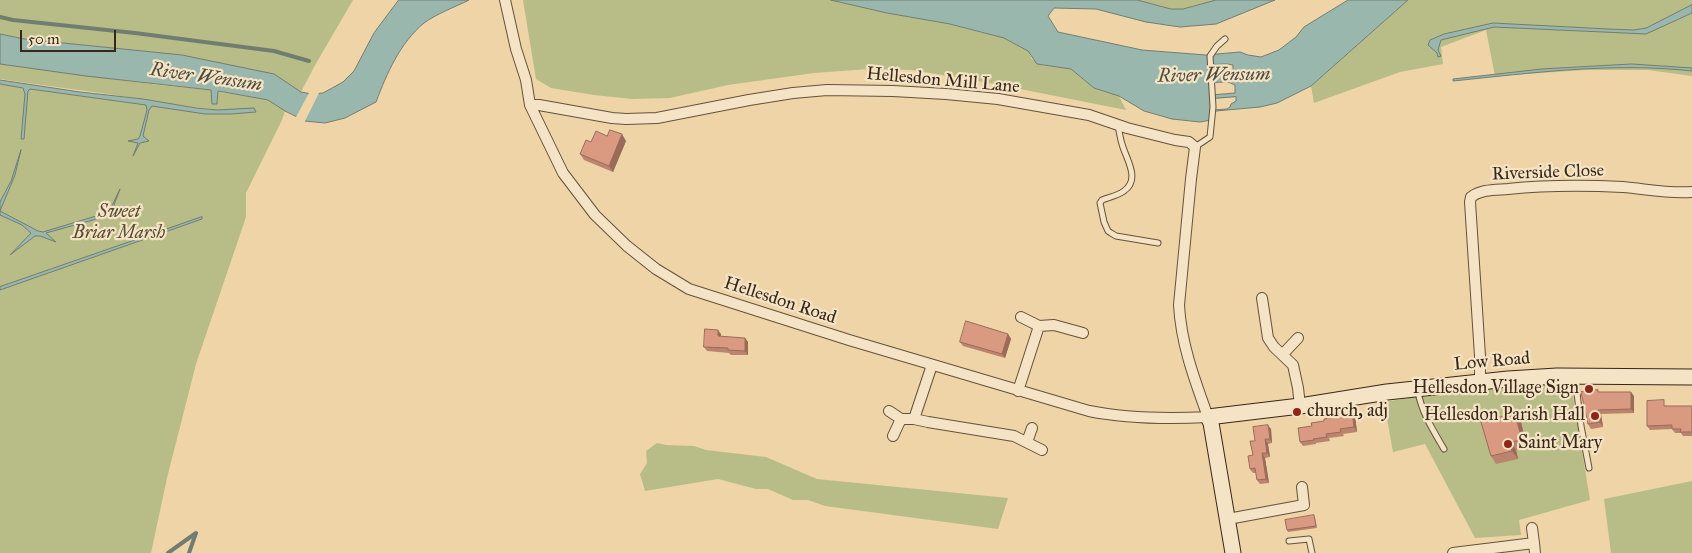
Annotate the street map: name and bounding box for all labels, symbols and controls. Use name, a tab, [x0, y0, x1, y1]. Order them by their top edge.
scale bar	[22, 20, 119, 52]
text: 50 m	[28, 30, 60, 48]
water label: River Wensum	[149, 59, 263, 97]
street label: Hellesdon Mill Lane	[865, 64, 1021, 98]
water label: River Wensum	[1157, 64, 1271, 88]
street label: Riverside Close	[1492, 160, 1604, 186]
park label: Sweet Briar Marsh	[73, 202, 165, 244]
street label: Hellesdon Road	[721, 273, 839, 329]
street label: Low Road	[1453, 348, 1531, 376]
place label: Hellesdon Village Sign	[1413, 378, 1579, 400]
marker: Hellesdon Village Sign	[1583, 383, 1595, 395]
place label: church, adj	[1307, 401, 1388, 423]
place label: Hellesdon Parish Hall	[1424, 405, 1585, 427]
marker: church, adj	[1291, 406, 1303, 418]
marker: Hellesdon Parish Hall	[1589, 410, 1601, 422]
place label: Saint Mary	[1518, 433, 1602, 455]
marker: Saint Mary	[1502, 438, 1514, 450]

